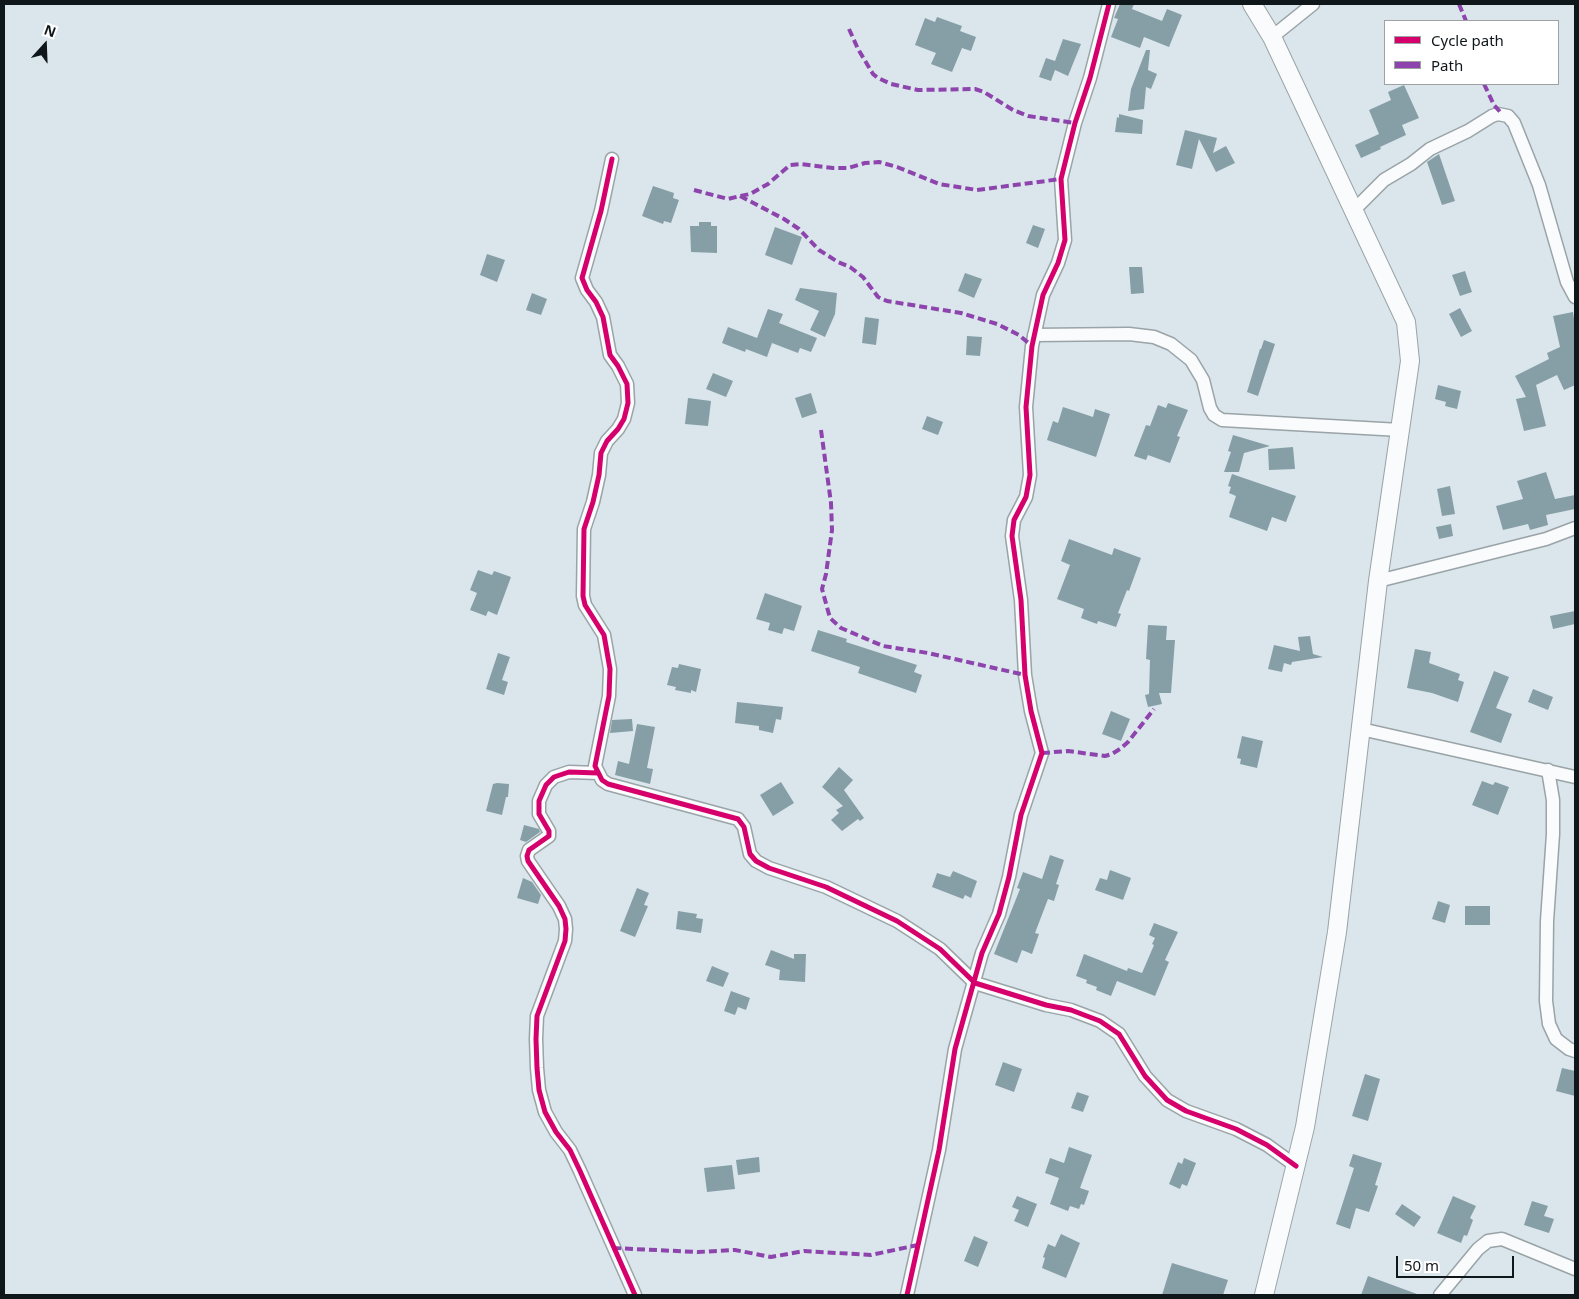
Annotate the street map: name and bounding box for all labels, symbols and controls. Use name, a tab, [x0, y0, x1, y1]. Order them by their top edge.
north arrow	[20, 20, 70, 70]
text: N	[42, 20, 59, 41]
legend	[1384, 20, 1559, 85]
text: Cycle path	[1431, 30, 1504, 50]
text: Path	[1431, 55, 1463, 75]
scale bar	[1399, 1246, 1516, 1278]
text: 50 m	[1404, 1255, 1439, 1275]

